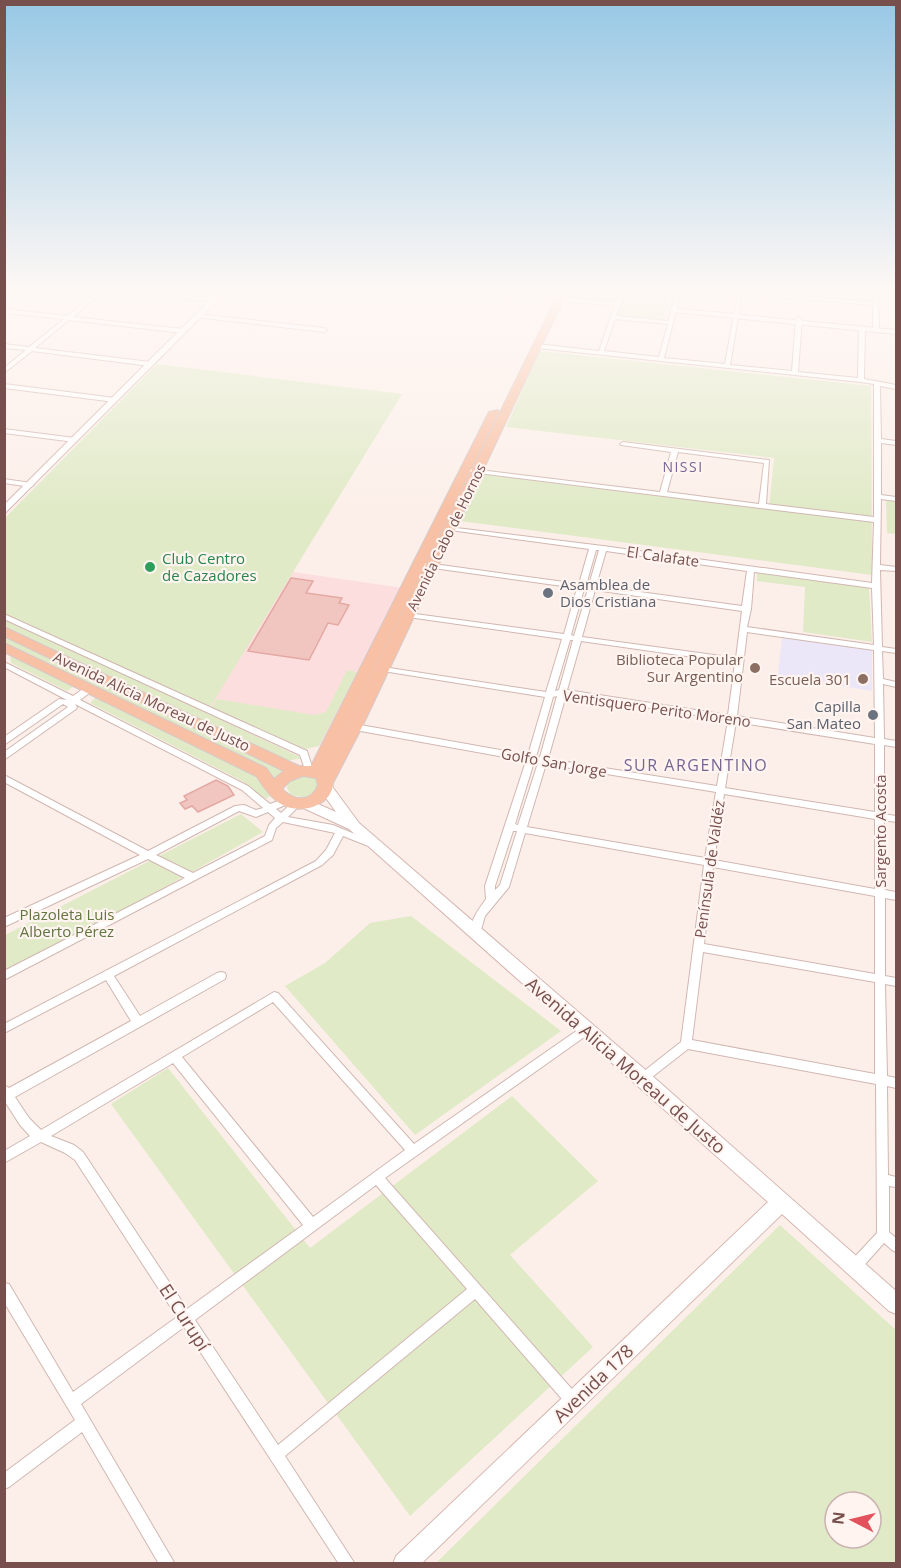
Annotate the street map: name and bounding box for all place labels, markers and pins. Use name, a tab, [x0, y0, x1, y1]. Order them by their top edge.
place label: Club Centro de Cazadores	[162, 548, 257, 585]
marker: Club Centro de Cazadores	[143, 560, 157, 574]
place label: Asamblea de Dios Cristiana	[560, 574, 656, 611]
marker: Asamblea de Dios Cristiana	[541, 586, 555, 600]
place label: Biblioteca Popular Sur Argentino	[616, 649, 743, 686]
marker: Biblioteca Popular Sur Argentino	[748, 661, 762, 675]
place label: Escuela 301	[769, 669, 851, 689]
marker: Escuela 301	[856, 672, 870, 686]
place label: Capilla San Mateo	[787, 696, 861, 733]
marker: Capilla San Mateo	[866, 708, 880, 722]

